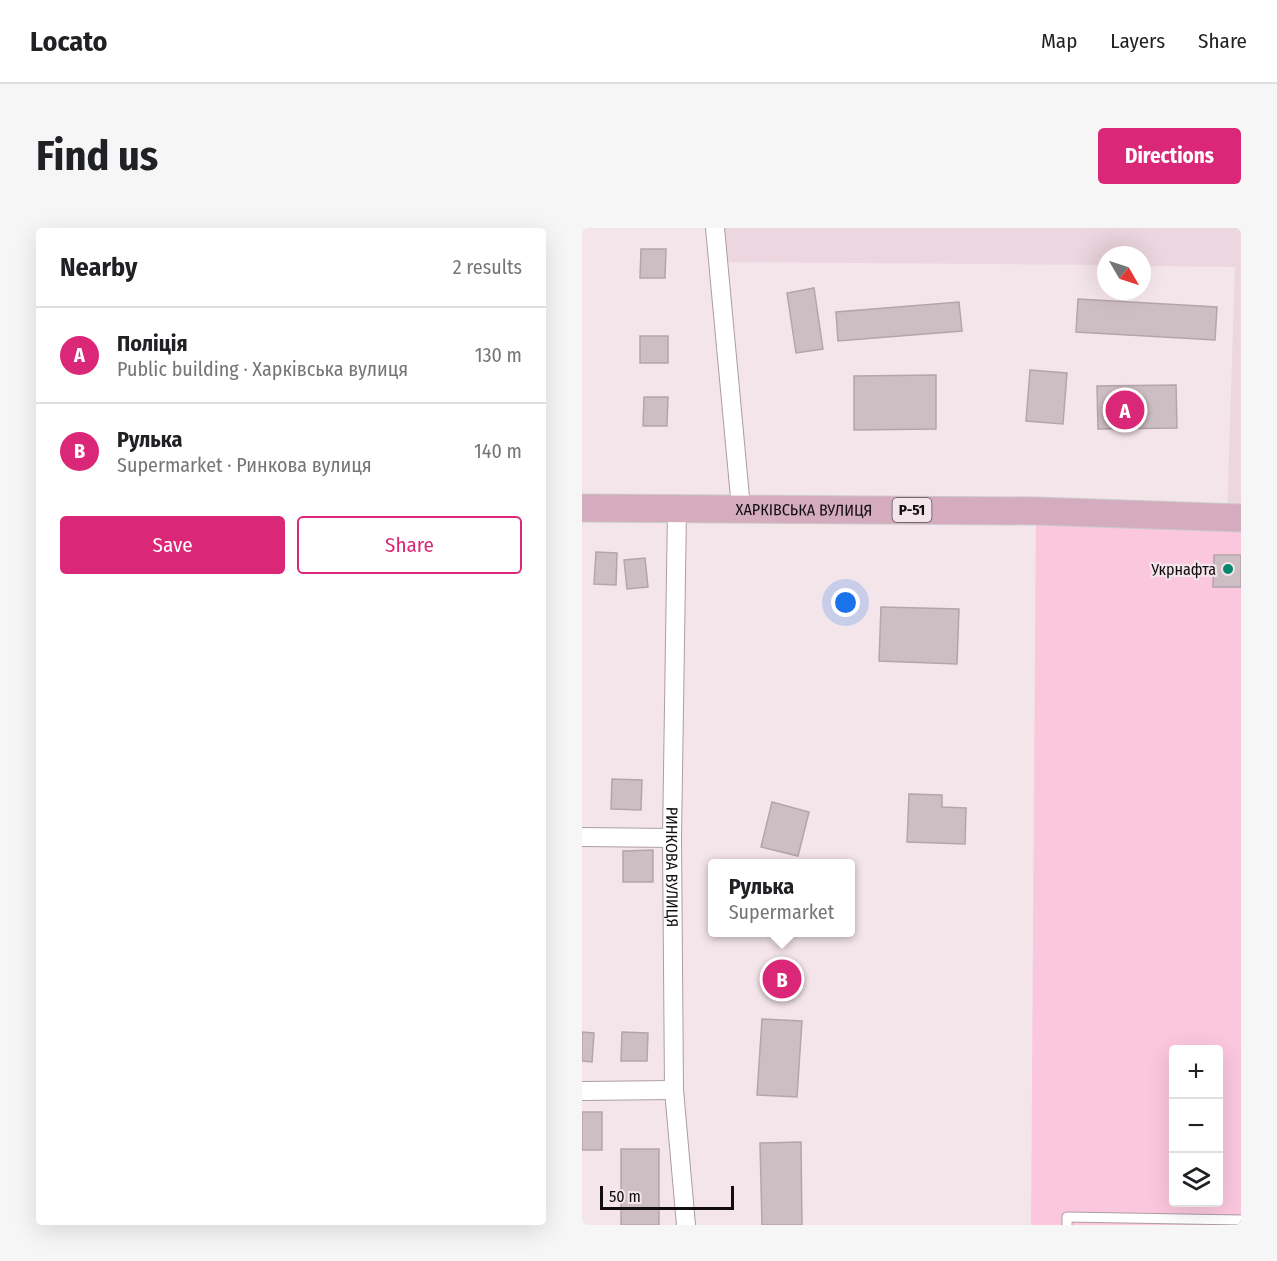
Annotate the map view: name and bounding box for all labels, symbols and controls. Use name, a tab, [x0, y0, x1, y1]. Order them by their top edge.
text: Locato	[30, 25, 108, 58]
text: Map	[1041, 28, 1077, 54]
text: Layers	[1110, 28, 1165, 54]
text: Share	[1198, 28, 1247, 54]
button: Directions	[1098, 128, 1241, 184]
text: Find us	[36, 131, 158, 181]
north arrow	[1097, 246, 1151, 300]
text: Nearby	[60, 252, 137, 283]
text: 2 results	[453, 255, 522, 279]
text: Поліція	[117, 330, 188, 357]
text: A	[74, 343, 85, 367]
text: 130 m	[475, 343, 522, 367]
text: Public building · Харківська вулиця	[117, 357, 408, 381]
pin: A	[1106, 388, 1144, 432]
text: Рулька	[117, 426, 182, 453]
text: B	[74, 439, 85, 463]
text: 140 m	[474, 439, 522, 463]
text: Supermarket · Ринкова вулиця	[117, 453, 372, 477]
road number: Р-51	[892, 498, 932, 522]
street label: ХАРКІВСЬКА ВУЛИЦЯ	[736, 500, 872, 520]
button: Save	[60, 516, 285, 574]
button: Share	[297, 516, 522, 574]
place label: Укрнафта	[1150, 560, 1216, 579]
marker: Укрнафта	[1221, 562, 1235, 576]
your location	[831, 588, 860, 617]
street label: РИНКОВА ВУЛИЦЯ	[662, 807, 682, 927]
popup	[708, 859, 855, 937]
text: Рулька	[729, 873, 794, 900]
text: Supermarket	[729, 900, 834, 924]
pin: B	[762, 956, 802, 1002]
map controls	[1169, 1045, 1223, 1207]
button: +	[1169, 1045, 1223, 1099]
button: −	[1169, 1099, 1223, 1153]
button: layers	[1169, 1153, 1223, 1207]
scale bar	[600, 1183, 734, 1210]
text: 50 m	[609, 1187, 641, 1206]

